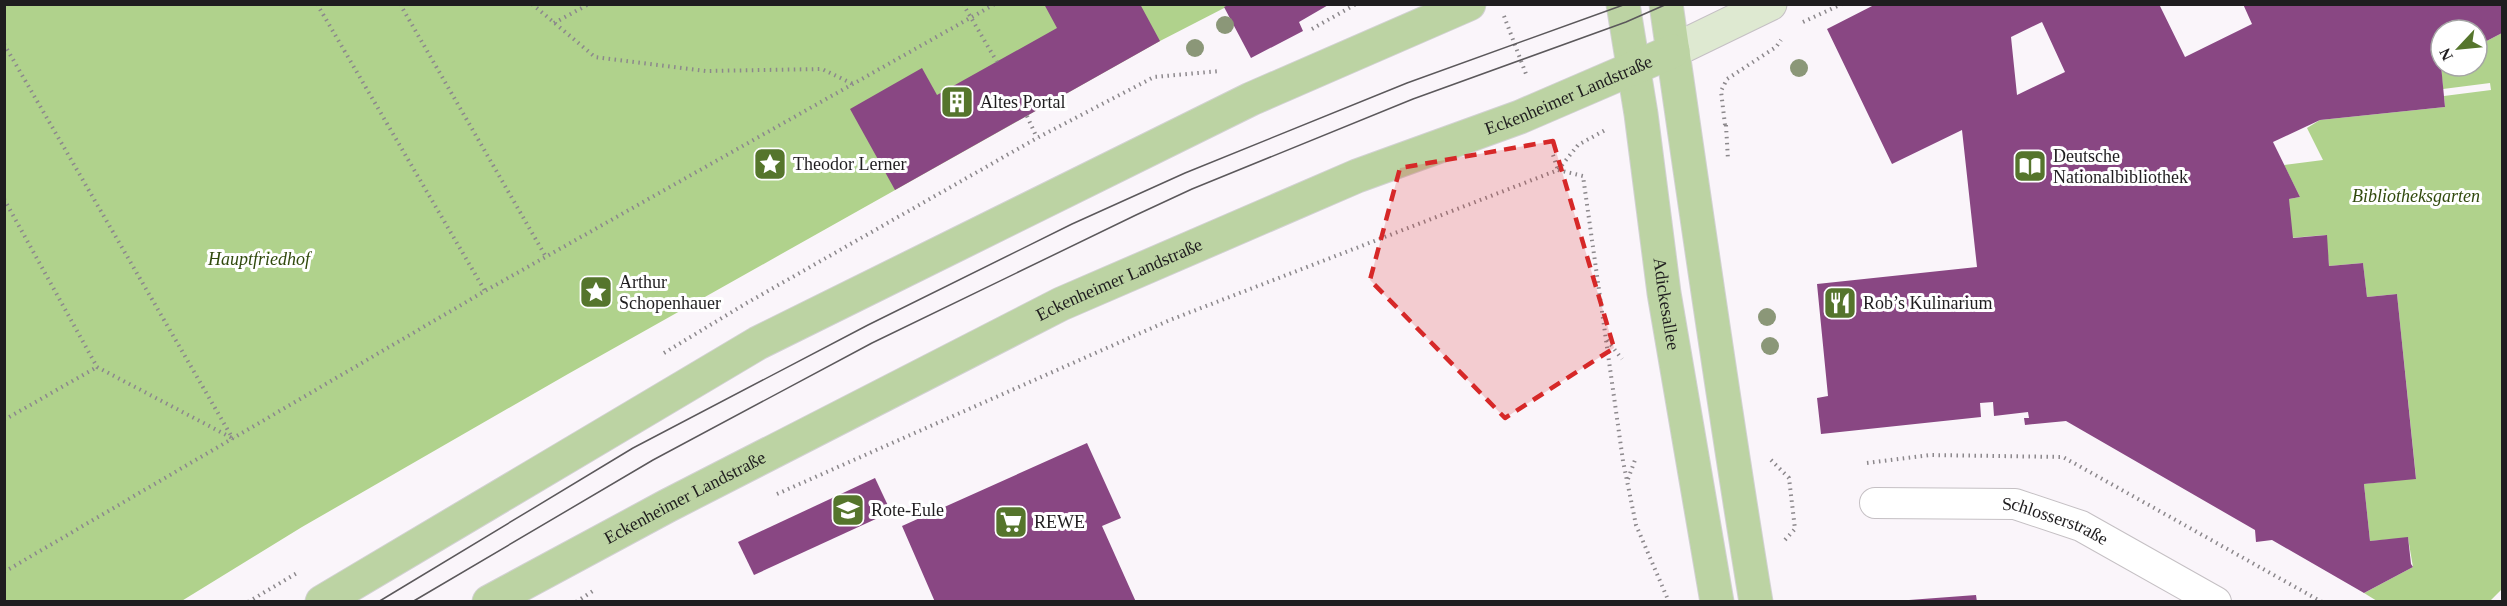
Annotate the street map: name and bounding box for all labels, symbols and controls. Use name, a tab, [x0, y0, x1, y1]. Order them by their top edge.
north arrow	[2429, 18, 2489, 78]
text: N	[2436, 45, 2456, 63]
street label: Eckenheimer Landstraße	[1482, 51, 1655, 139]
building icon: Altes Portal	[939, 84, 975, 120]
place label: Altes Portal	[980, 92, 1066, 112]
place icon: Theodor Lerner	[752, 146, 788, 182]
place label: Deutsche Nationalbibliothek	[2053, 146, 2188, 187]
library icon: Deutsche Nationalbibliothek	[2012, 148, 2048, 184]
place label: Theodor Lerner	[793, 154, 906, 174]
park label: Bibliotheksgarten	[2352, 186, 2480, 206]
street label: Eckenheimer Landstraße	[1033, 234, 1205, 325]
park label: Hauptfriedhof	[207, 249, 313, 269]
street label: Adickesallee	[1650, 257, 1684, 351]
place label: Arthur Schopenhauer	[619, 272, 721, 313]
place icon: Arthur Schopenhauer	[578, 274, 614, 310]
restaurant icon: Rob’s Kulinarium	[1822, 285, 1858, 321]
place label: Rob’s Kulinarium	[1863, 293, 1993, 313]
street label: Eckenheimer Landstraße	[601, 447, 769, 548]
school or university icon: Rote-Eule	[830, 492, 866, 528]
street label: Schlosserstraße	[2002, 494, 2112, 549]
place label: Rote-Eule	[871, 500, 944, 520]
supermarket icon: REWE	[993, 504, 1029, 540]
place label: REWE	[1034, 512, 1085, 532]

